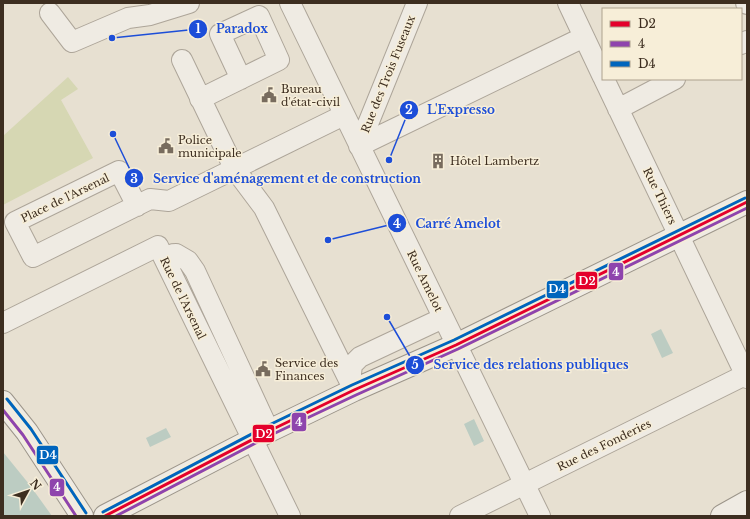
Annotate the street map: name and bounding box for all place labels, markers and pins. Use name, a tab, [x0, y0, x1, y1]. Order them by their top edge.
callout: Paradox	[188, 17, 276, 41]
place label: Bureau d'état-civil	[281, 82, 340, 109]
public building icon: Bureau d'état-civil	[260, 86, 278, 104]
callout: L'Expresso	[399, 98, 503, 122]
place label: Police municipale	[178, 133, 242, 160]
public building icon: Police municipale	[157, 137, 175, 155]
building icon: Hôtel Lambertz	[429, 152, 447, 170]
place label: Hôtel Lambertz	[450, 154, 539, 168]
callout: Service d'aménagement et de construction	[124, 166, 429, 190]
callout: Carré Amelot	[387, 211, 509, 235]
callout: Service des relations publiques	[405, 353, 636, 377]
place label: Service des Finances	[275, 356, 338, 383]
public building icon: Service des Finances	[254, 360, 272, 378]

